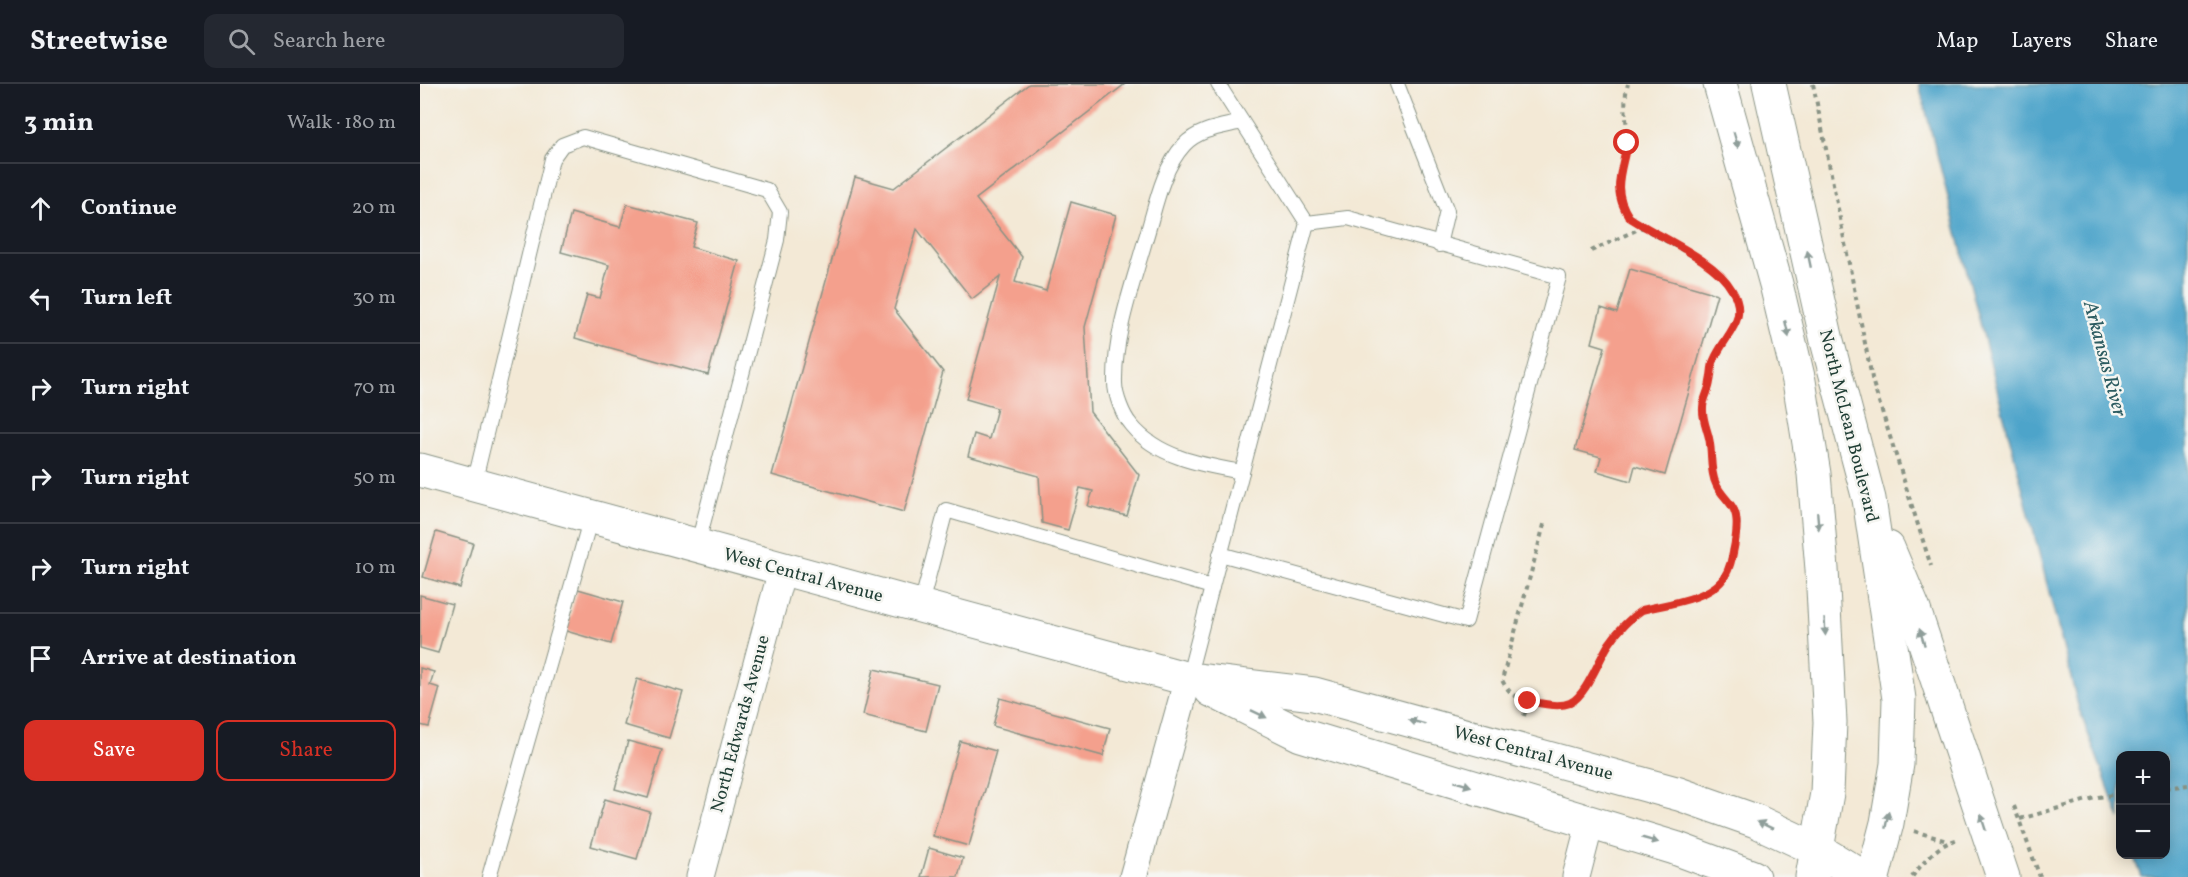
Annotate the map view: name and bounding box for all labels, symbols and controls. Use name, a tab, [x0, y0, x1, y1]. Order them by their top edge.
search box	[204, 14, 624, 68]
text: Streetwise	[30, 22, 168, 61]
icon: search	[225, 25, 258, 58]
text: Search here	[273, 26, 385, 57]
text: Map	[1936, 27, 1978, 56]
text: Layers	[2011, 27, 2072, 56]
text: Share	[2105, 27, 2158, 56]
text: 3 min	[24, 105, 94, 141]
text: Walk · 180 m	[287, 109, 396, 137]
route start	[1613, 129, 1639, 155]
one-way arrow	[1732, 131, 1741, 149]
icon: ahead	[24, 192, 57, 225]
text: Continue	[81, 193, 177, 224]
text: 20 m	[352, 194, 396, 222]
one-way arrow	[1804, 249, 1813, 268]
icon: left	[24, 282, 57, 315]
text: Turn left	[81, 283, 172, 314]
text: 30 m	[352, 284, 396, 312]
water label: Arkansas River	[2075, 297, 2133, 420]
one-way arrow	[1782, 319, 1792, 338]
street label: North McLean Boulevard	[1812, 327, 1884, 525]
icon: right	[24, 372, 57, 405]
text: Turn right	[81, 373, 189, 404]
text: 70 m	[353, 374, 396, 402]
icon: right	[24, 462, 57, 495]
text: Turn right	[81, 463, 189, 494]
text: 50 m	[353, 464, 396, 492]
one-way arrow	[1813, 511, 1823, 530]
street label: West Central Avenue	[720, 543, 886, 609]
icon: right	[24, 552, 57, 585]
text: Turn right	[81, 553, 189, 584]
text: 10 m	[355, 554, 396, 582]
one-way arrow	[1821, 617, 1830, 636]
one-way arrow	[1917, 628, 1926, 646]
street label: North Edwards Avenue	[705, 632, 777, 816]
icon: arrive	[24, 642, 57, 675]
text: Arrive at destination	[81, 643, 297, 674]
route end	[1514, 687, 1540, 713]
one-way arrow	[1251, 709, 1268, 719]
one-way arrow	[1408, 717, 1426, 726]
button: Save	[24, 720, 204, 781]
button: Share	[216, 720, 396, 781]
street label: West Central Avenue	[1450, 721, 1616, 787]
map controls	[2116, 751, 2170, 859]
button: +	[2116, 751, 2170, 805]
one-way arrow	[1454, 780, 1472, 789]
button: −	[2116, 805, 2170, 859]
one-way arrow	[1883, 810, 1892, 829]
one-way arrow	[1977, 813, 1987, 831]
one-way arrow	[1757, 821, 1774, 830]
one-way arrow	[1641, 836, 1659, 845]

